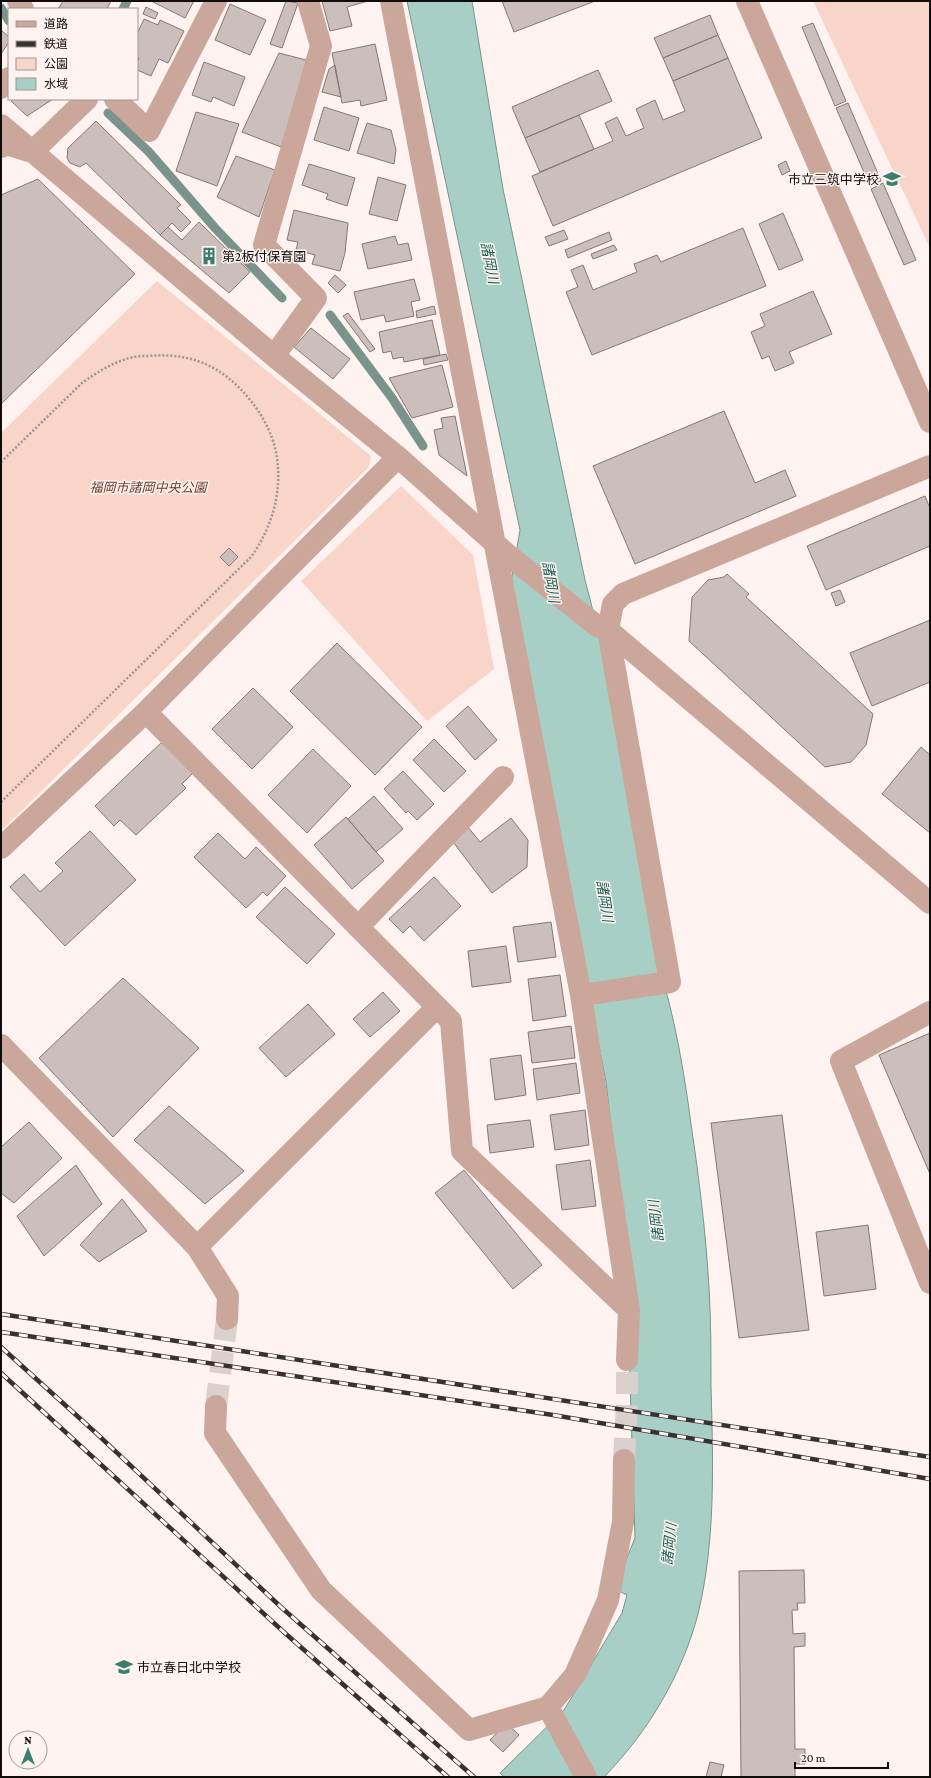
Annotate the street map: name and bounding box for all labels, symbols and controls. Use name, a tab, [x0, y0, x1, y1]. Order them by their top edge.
legend	[8, 8, 138, 100]
text: 道路	[44, 17, 68, 31]
text: 鉄道	[44, 37, 68, 51]
text: 公園	[44, 57, 68, 71]
text: 水域	[44, 77, 68, 91]
school or university icon: 市立三筑中学校	[882, 169, 902, 189]
place label: 市立三筑中学校	[788, 172, 879, 187]
water label: 諸岡川	[478, 241, 502, 287]
building icon: 第2板付保育園	[199, 246, 219, 266]
place label: 第2板付保育園	[222, 249, 306, 264]
park label: 福岡市諸岡中央公園	[89, 480, 208, 495]
water label: 諸岡川	[539, 560, 563, 606]
water label: 諸岡川	[594, 879, 616, 925]
water label: 諸岡川	[645, 1197, 666, 1243]
water label: 諸岡川	[659, 1520, 679, 1566]
school or university icon: 市立春日北中学校	[114, 1657, 134, 1677]
place label: 市立春日北中学校	[137, 1660, 241, 1675]
north arrow	[8, 1730, 48, 1770]
text: N	[24, 1734, 32, 1746]
scale bar	[795, 1744, 888, 1770]
text: 20 m	[801, 1751, 826, 1765]

